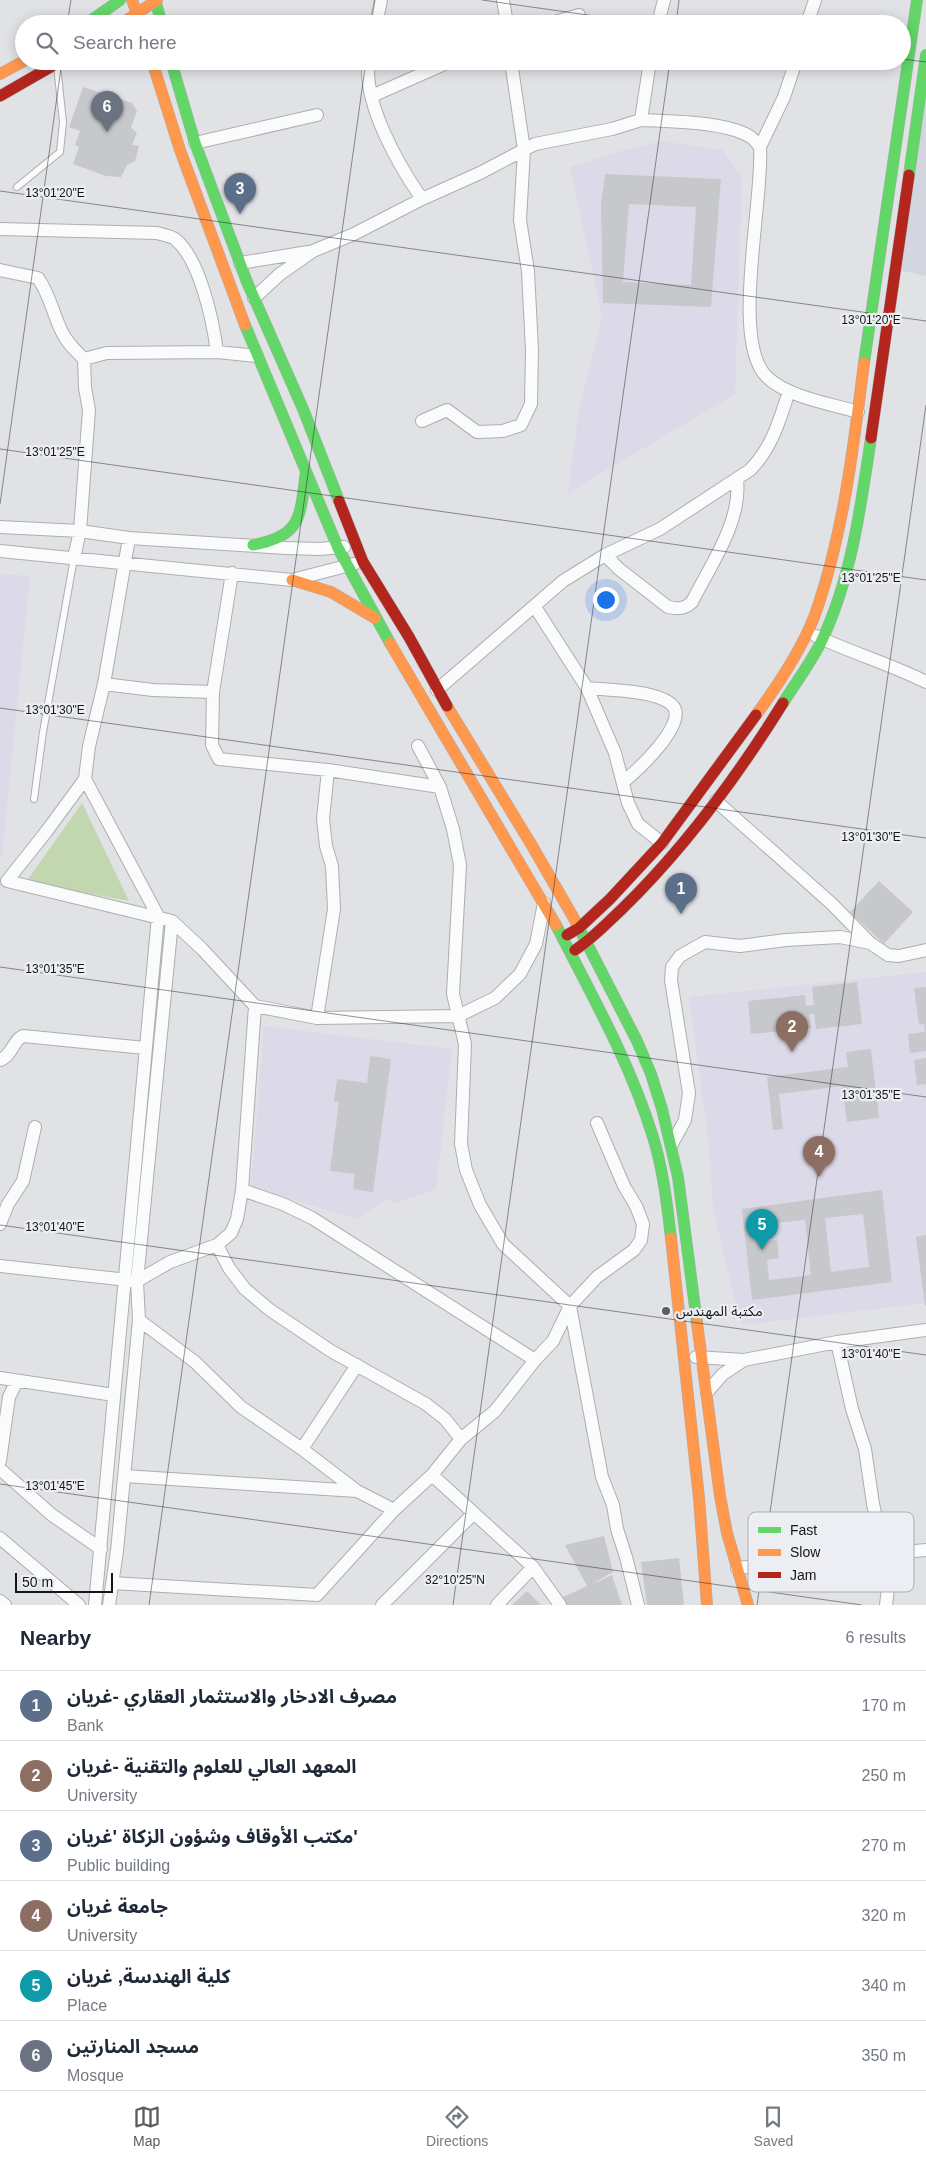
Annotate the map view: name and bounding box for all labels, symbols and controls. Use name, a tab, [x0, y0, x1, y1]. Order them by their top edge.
search box	[15, 15, 911, 70]
icon: search	[33, 29, 61, 57]
text: Search here	[73, 32, 177, 53]
pin: 6	[91, 91, 123, 132]
pin: 3	[224, 173, 256, 214]
text: 13°01'20"E	[25, 186, 85, 200]
text: 13°01'20"E	[841, 313, 901, 327]
text: 13°01'25"E	[25, 445, 85, 459]
text: 13°01'25"E	[841, 571, 901, 585]
your location	[593, 587, 619, 613]
text: 13°01'30"E	[25, 703, 85, 717]
text: 13°01'30"E	[841, 830, 901, 844]
pin: 1	[665, 873, 697, 914]
text: 13°01'35"E	[25, 962, 85, 976]
pin: 2	[776, 1011, 808, 1052]
text: 13°01'35"E	[841, 1088, 901, 1102]
pin: 4	[803, 1136, 835, 1177]
pin: 5	[746, 1209, 778, 1250]
text: 13°01'40"E	[25, 1220, 85, 1234]
place label: مكتبة المهندس	[676, 1303, 763, 1320]
marker: مكتبة المهندس	[660, 1305, 672, 1317]
text: 13°01'40"E	[841, 1347, 901, 1361]
text: 13°01'45"E	[25, 1479, 85, 1493]
legend	[748, 1512, 914, 1592]
text: Fast	[790, 1522, 817, 1538]
text: Slow	[790, 1544, 821, 1560]
text: Jam	[790, 1567, 816, 1583]
scale bar	[15, 1570, 112, 1593]
text: 32°10'25"N	[425, 1573, 485, 1587]
text: 50 m	[22, 1574, 53, 1590]
text: Nearby	[20, 1626, 91, 1649]
text: 6 results	[846, 1629, 906, 1646]
text: مصرف الادخار والاستثمار العقاري -غريان	[67, 1686, 397, 1707]
text: 1	[32, 1697, 40, 1714]
text: 170 m	[862, 1697, 906, 1714]
text: Bank	[67, 1717, 103, 1734]
text: المعهد العالي للعلوم والتقنية -غريان	[67, 1756, 356, 1777]
text: 2	[32, 1767, 40, 1784]
text: 250 m	[862, 1767, 906, 1784]
text: University	[67, 1787, 137, 1804]
text: مكتب الأوقاف وشؤون الزكاة 'غريان'	[67, 1826, 358, 1847]
text: 3	[32, 1837, 40, 1854]
text: 270 m	[862, 1837, 906, 1854]
text: Public building	[67, 1857, 170, 1874]
text: جامعة غريان	[67, 1896, 168, 1917]
text: 4	[32, 1907, 40, 1924]
text: 320 m	[862, 1907, 906, 1924]
text: University	[67, 1927, 137, 1944]
text: كلية الهندسة, غريان	[67, 1966, 230, 1987]
text: 5	[32, 1977, 40, 1994]
text: 340 m	[862, 1977, 906, 1994]
text: Place	[67, 1997, 107, 2014]
text: مسجد المنارتين	[67, 2036, 199, 2057]
text: 6	[32, 2047, 40, 2064]
text: 350 m	[862, 2047, 906, 2064]
text: Mosque	[67, 2067, 124, 2084]
tab: Map	[133, 2103, 161, 2149]
tab: Directions	[426, 2103, 488, 2149]
tab: Saved	[754, 2103, 793, 2149]

